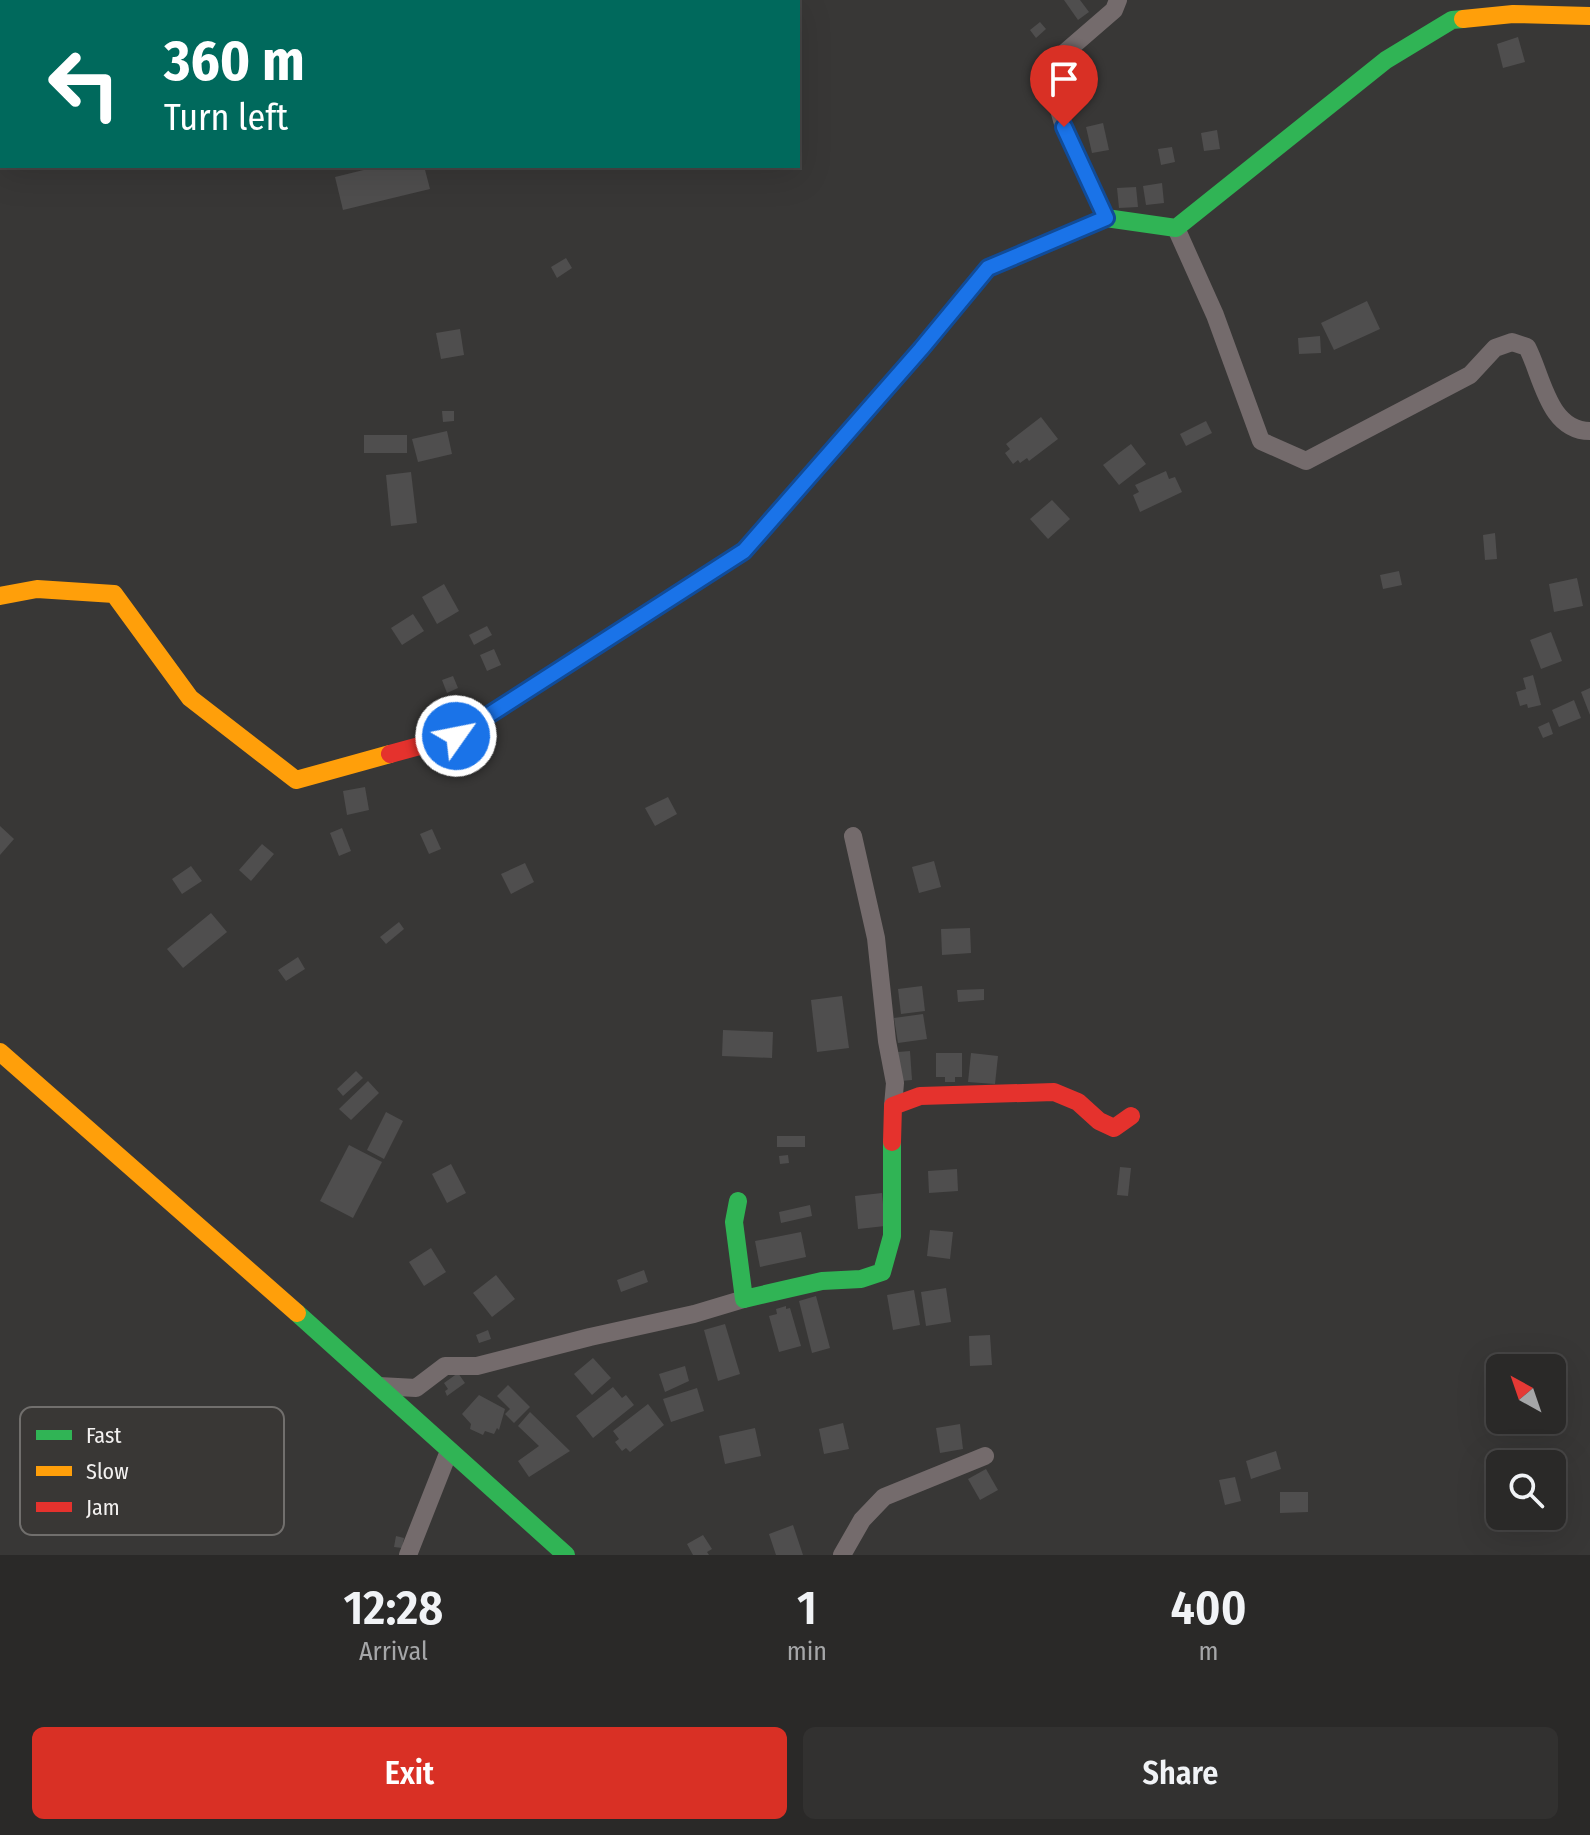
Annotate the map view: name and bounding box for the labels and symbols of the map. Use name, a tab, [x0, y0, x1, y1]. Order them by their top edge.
pin	[1030, 45, 1098, 127]
position arrow	[414, 694, 498, 778]
north arrow	[1486, 1354, 1566, 1434]
legend	[20, 1407, 284, 1535]
text: Fast	[86, 1422, 122, 1449]
text: Slow	[86, 1458, 129, 1485]
text: Jam	[86, 1494, 120, 1521]

